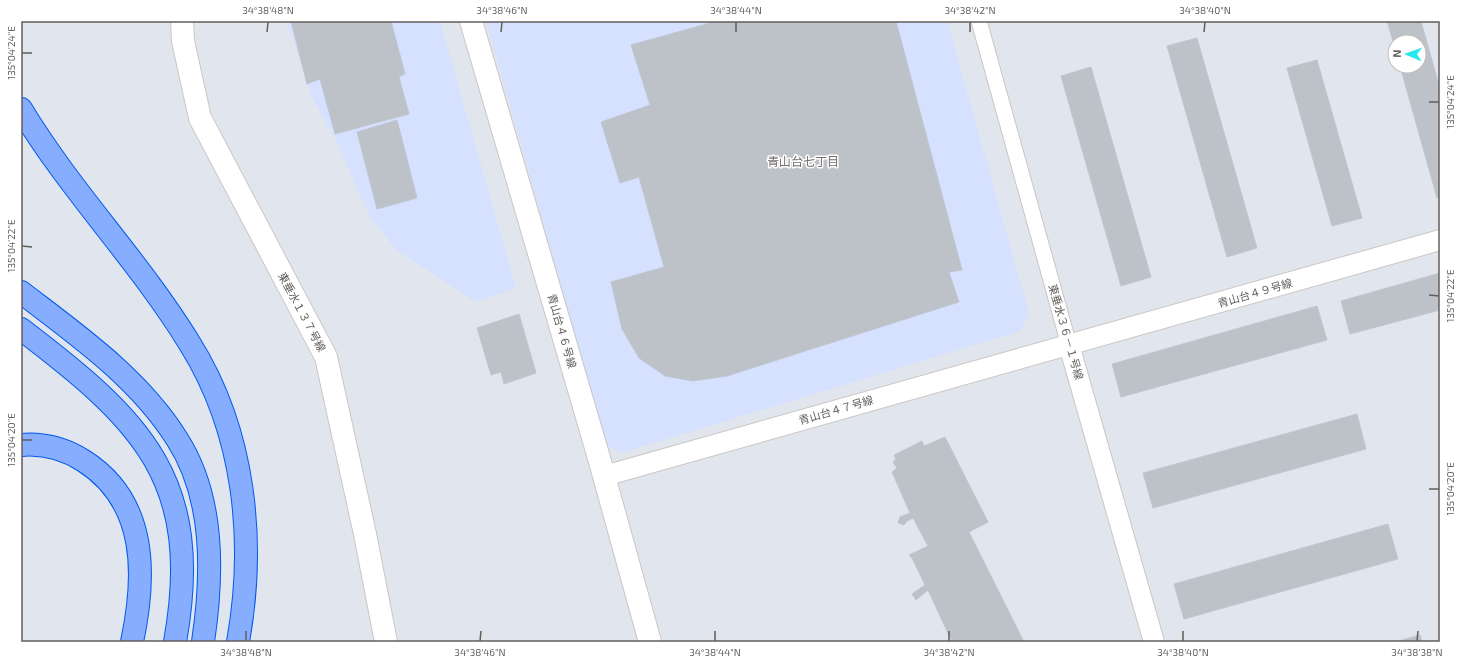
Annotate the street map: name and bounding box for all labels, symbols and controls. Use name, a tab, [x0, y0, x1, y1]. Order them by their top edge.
text: 34°38'48"N	[242, 4, 294, 16]
text: 34°38'46"N	[476, 4, 528, 16]
text: 34°38'44"N	[710, 4, 762, 16]
text: 34°38'42"N	[944, 4, 996, 16]
text: 34°38'40"N	[1179, 4, 1231, 16]
text: 135°04'24"E	[5, 26, 17, 80]
north arrow	[1387, 34, 1427, 74]
text: N	[1390, 49, 1403, 58]
text: 135°04'24"E	[1444, 75, 1456, 129]
district label: 青山台七丁目	[767, 154, 839, 168]
text: 135°04'22"E	[5, 219, 17, 273]
text: 135°04'22"E	[1444, 269, 1456, 323]
street label: 東垂水１３７号線	[276, 270, 329, 354]
street label: 青山台４９号線	[1216, 276, 1294, 309]
street label: 東垂水３６－１号線	[1047, 282, 1086, 381]
street label: 青山台４６号線	[546, 292, 579, 370]
street label: 青山台４７号線	[797, 393, 875, 426]
text: 135°04'20"E	[5, 413, 17, 467]
text: 135°04'20"E	[1444, 462, 1456, 516]
text: 34°38'48"N	[220, 646, 272, 658]
text: 34°38'46"N	[454, 646, 506, 658]
text: 34°38'44"N	[689, 646, 741, 658]
text: 34°38'42"N	[923, 646, 975, 658]
text: 34°38'40"N	[1157, 646, 1209, 658]
text: 34°38'38"N	[1391, 646, 1443, 658]

